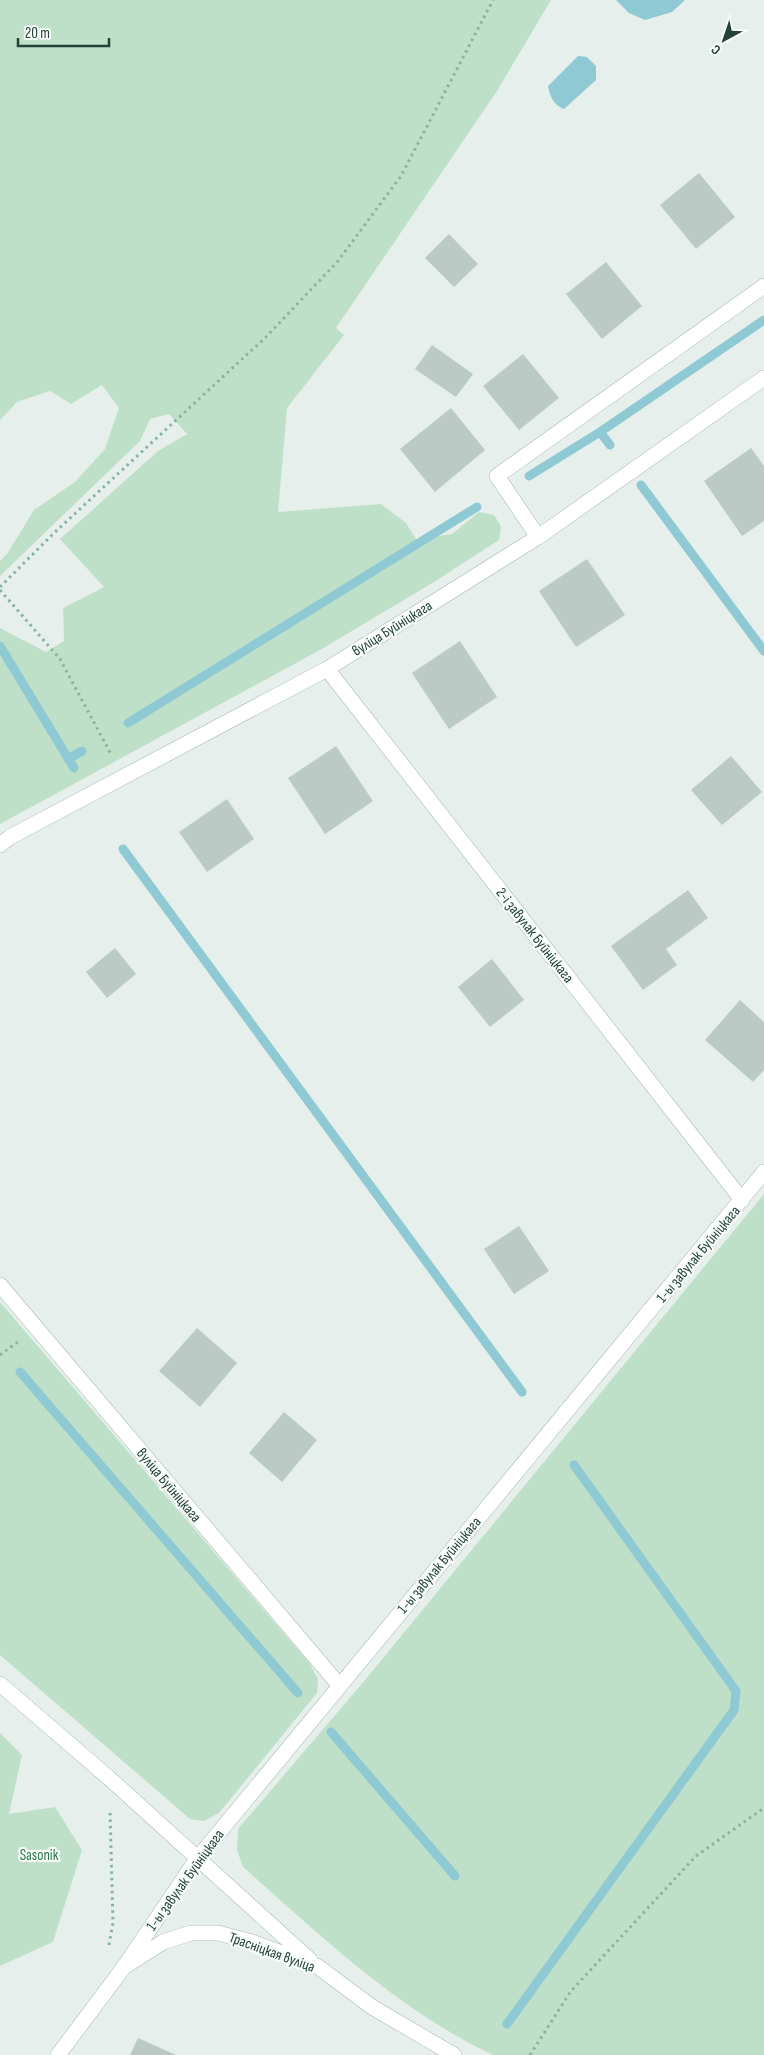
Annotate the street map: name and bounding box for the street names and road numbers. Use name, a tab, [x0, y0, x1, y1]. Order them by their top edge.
street label: вуліца Буйніцкага	[349, 596, 436, 661]
street label: 2-і завулак Буйніцкага	[491, 884, 578, 987]
street label: 1-ы завулак Буйніцкага	[652, 1202, 745, 1307]
street label: вуліца Буйніцкага	[132, 1444, 205, 1526]
street label: 1-ы завулак Буйніцкага	[393, 1513, 486, 1618]
street label: 1-ы завулак Буйніцкага	[142, 1826, 229, 1935]
street label: Трасніцкая вуліца	[226, 1928, 318, 1977]

